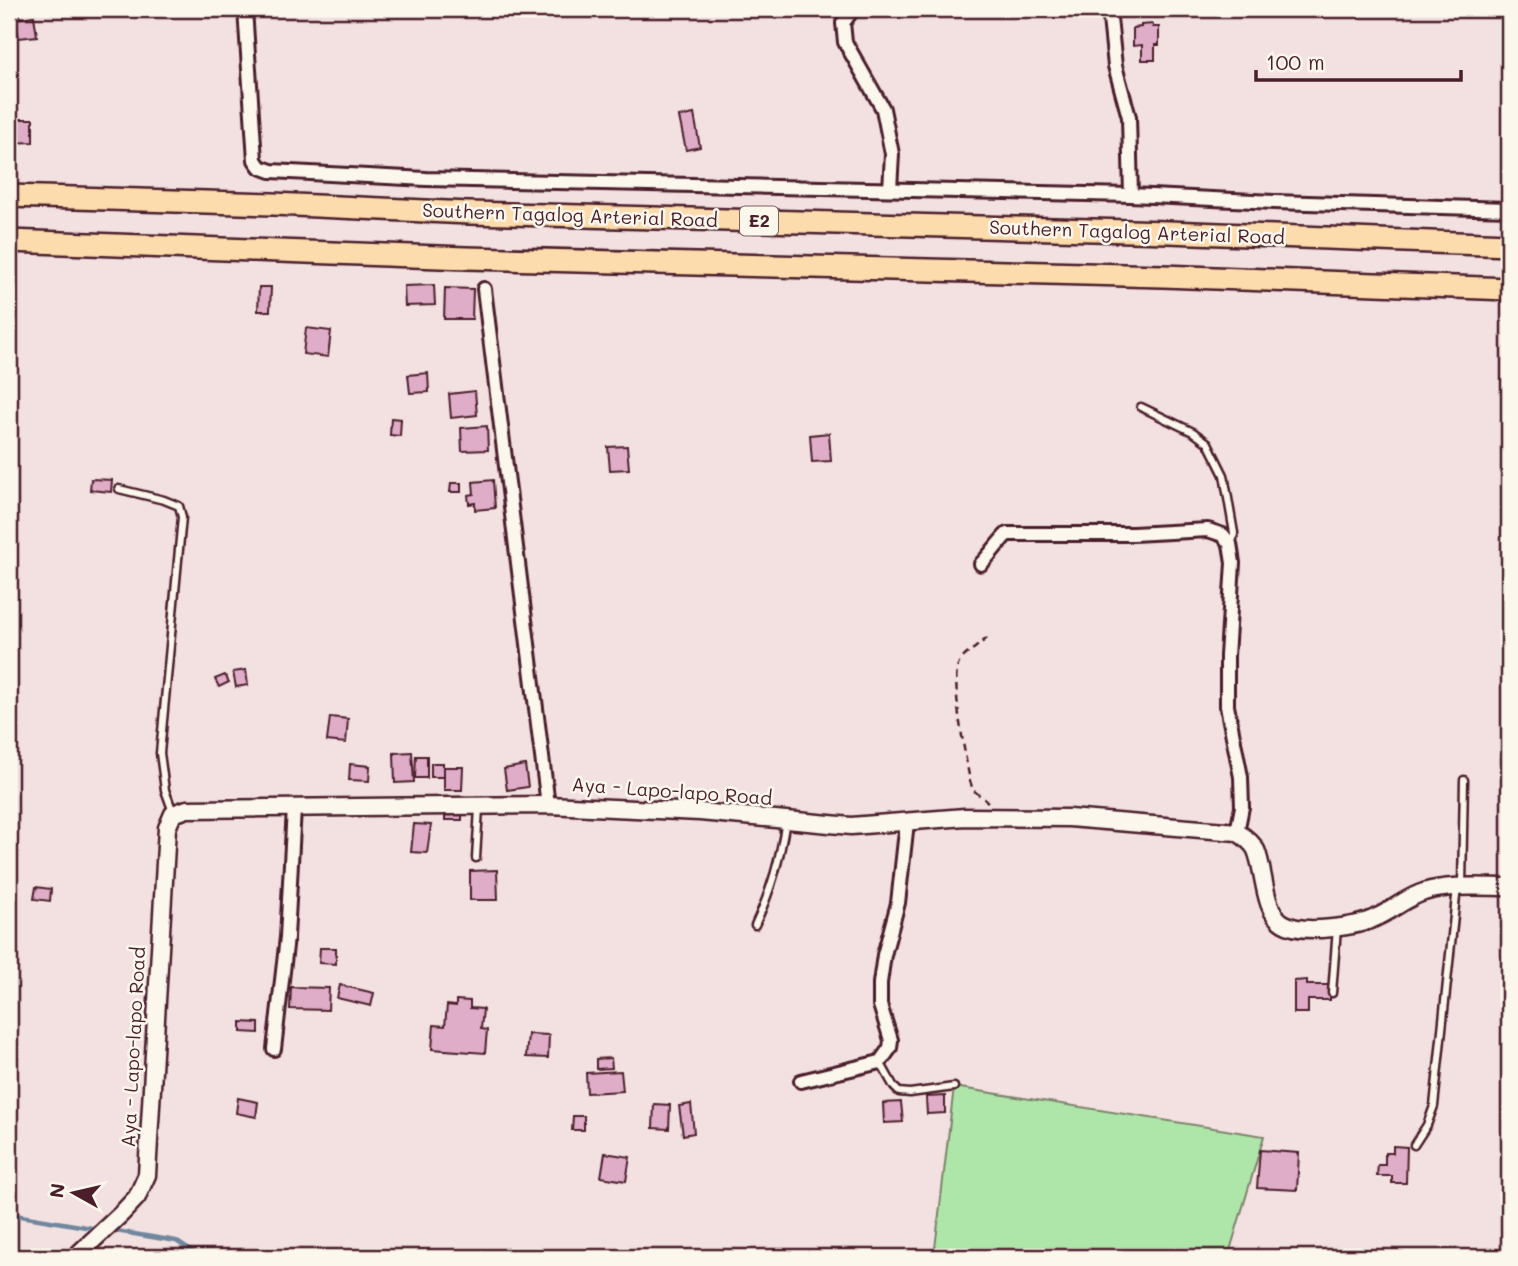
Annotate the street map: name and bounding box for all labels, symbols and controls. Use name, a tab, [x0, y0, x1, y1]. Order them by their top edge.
scale bar	[1256, 38, 1460, 82]
text: 100 m	[1266, 48, 1325, 75]
street label: Southern Tagalog Arterial Road	[422, 197, 718, 232]
road number: E2	[740, 206, 778, 236]
street label: Southern Tagalog Arterial Road	[989, 214, 1285, 249]
street label: Aya - Lapo-lapo Road	[571, 771, 773, 810]
street label: Aya - Lapo-lapo Road	[115, 946, 150, 1148]
north arrow	[38, 1158, 108, 1228]
text: N	[43, 1182, 70, 1199]

